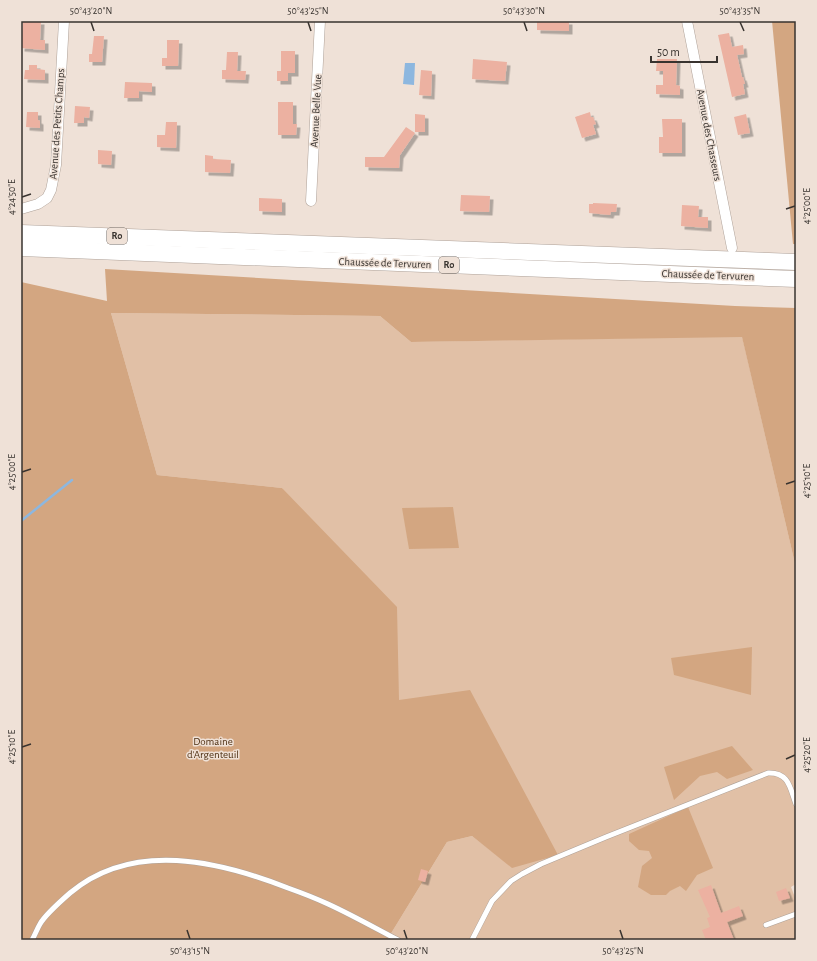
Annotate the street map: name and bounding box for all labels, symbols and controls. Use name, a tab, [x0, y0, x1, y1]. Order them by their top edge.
text: 50°43'20"N	[70, 6, 112, 16]
text: 50°43'25"N	[287, 6, 329, 16]
text: 50°43'30"N	[503, 6, 545, 16]
text: 50°43'35"N	[720, 6, 760, 16]
scale bar	[651, 38, 717, 64]
text: 50 m	[657, 46, 680, 58]
street label: Avenue des Petits Champs	[48, 68, 66, 180]
street label: Avenue Belle Vue	[309, 74, 323, 148]
street label: Avenue des Chasseurs	[695, 88, 723, 182]
text: 4°24'50"E	[7, 179, 17, 215]
text: 4°25'00"E	[802, 188, 812, 224]
road number: R0	[107, 228, 127, 244]
street label: Chaussée de Tervuren	[338, 256, 432, 270]
road number: R0	[439, 257, 459, 273]
street label: Chaussée de Tervuren	[661, 268, 755, 282]
text: 4°25'00"E	[7, 454, 17, 490]
text: 4°25'10"E	[802, 464, 812, 498]
text: 4°25'10"E	[7, 730, 17, 764]
park label: Domaine d'Argenteuil	[187, 736, 239, 760]
text: 4°25'20"E	[802, 737, 812, 773]
text: 50°43'15"N	[170, 946, 210, 956]
text: 50°43'20"N	[386, 946, 428, 956]
text: 50°43'25"N	[602, 946, 644, 956]

